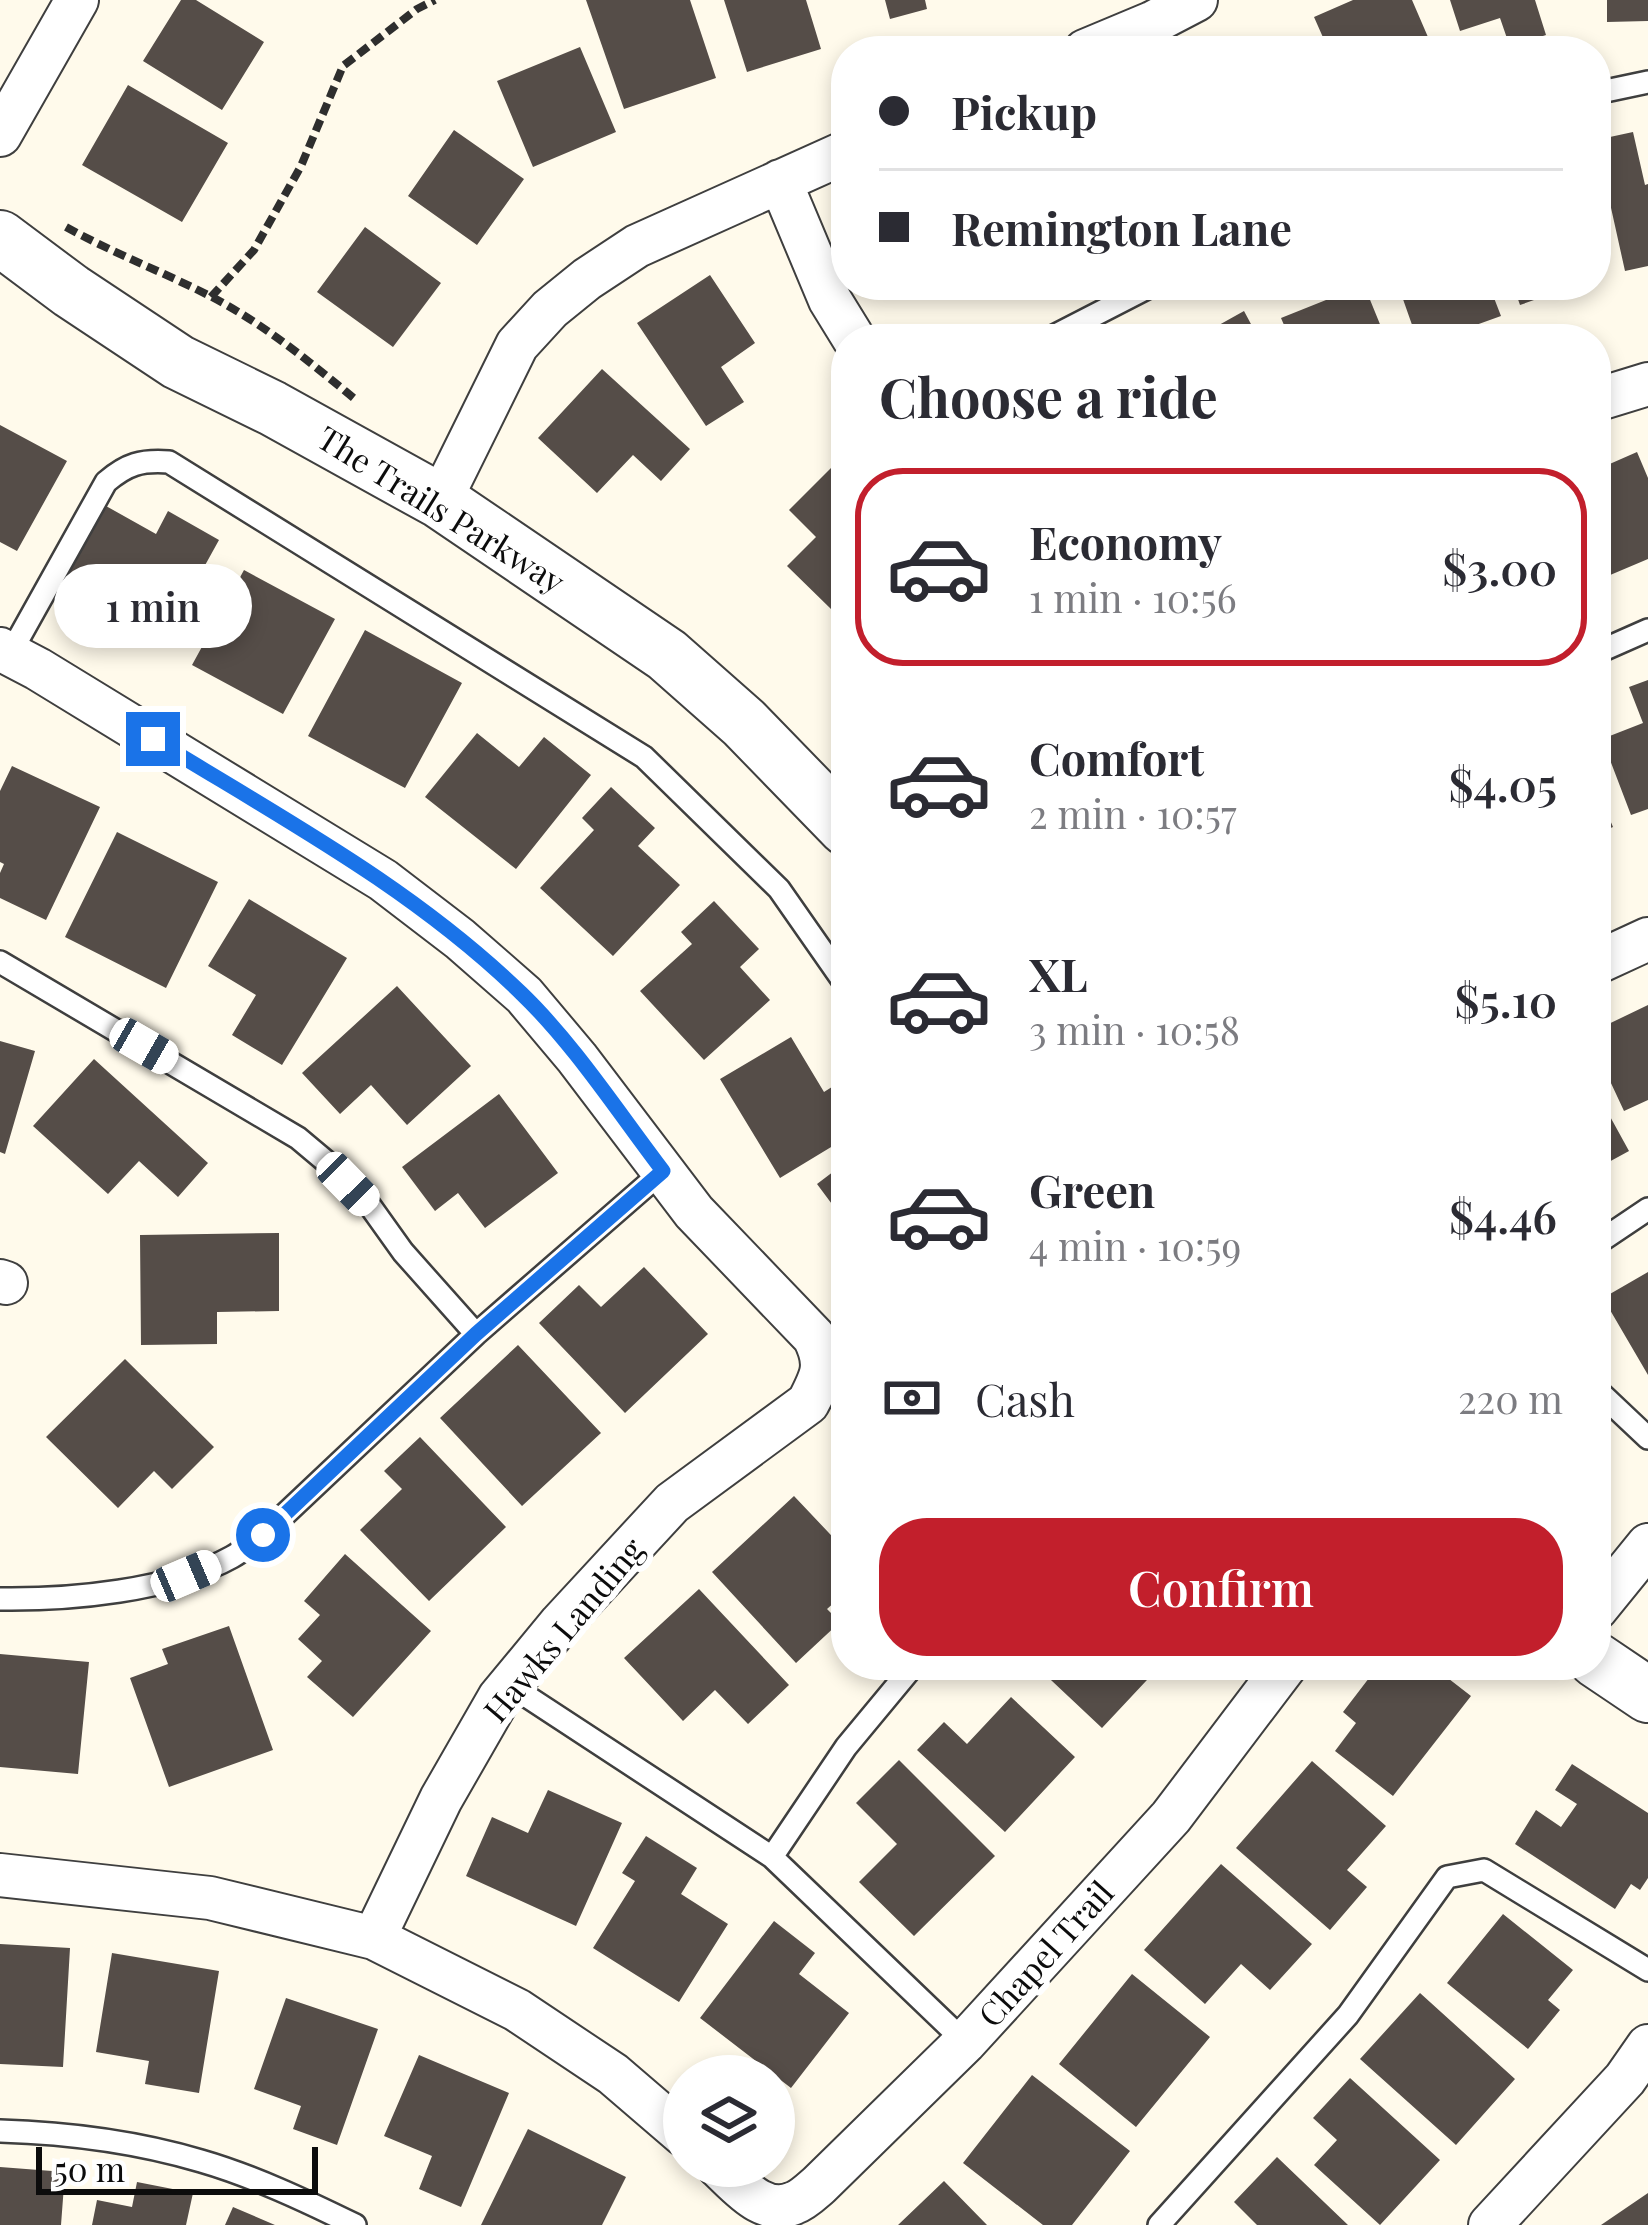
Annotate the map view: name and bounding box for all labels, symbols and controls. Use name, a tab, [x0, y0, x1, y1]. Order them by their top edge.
text: Pickup	[951, 81, 1097, 141]
text: Remington Lane	[951, 197, 1292, 257]
text: Choose a ride	[879, 360, 1218, 432]
street label: The Trails Parkway	[310, 415, 574, 602]
text: Economy	[1029, 511, 1222, 571]
icon: car	[885, 513, 993, 621]
text: $3.00	[1442, 537, 1557, 597]
callout: 1 min	[54, 565, 252, 649]
text: 1 min · 10:56	[1029, 571, 1237, 623]
text: 1 min	[106, 580, 200, 632]
route end	[126, 712, 180, 766]
text: Comfort	[1029, 727, 1204, 787]
icon: car	[885, 729, 993, 837]
text: $4.05	[1448, 753, 1557, 813]
text: 2 min · 10:57	[1029, 787, 1237, 839]
text: XL	[1029, 943, 1088, 1003]
icon: car	[885, 945, 993, 1053]
text: $5.10	[1455, 969, 1557, 1029]
text: 3 min · 10:58	[1029, 1003, 1240, 1055]
car	[104, 1012, 184, 1080]
car	[310, 1146, 386, 1222]
text: Green	[1029, 1159, 1155, 1219]
icon: car	[885, 1161, 993, 1269]
text: $4.46	[1449, 1185, 1557, 1245]
text: 4 min · 10:59	[1029, 1219, 1241, 1271]
icon: cash	[879, 1365, 945, 1431]
text: Cash	[975, 1368, 1075, 1428]
text: 220 m	[1458, 1372, 1563, 1424]
route start	[236, 1508, 290, 1562]
button: Confirm	[879, 1518, 1563, 1656]
street label: Hawks Landing	[472, 1527, 653, 1730]
car	[146, 1545, 226, 1607]
street label: Chapel Trail	[967, 1870, 1122, 2035]
map controls	[663, 2055, 795, 2187]
button: layers	[663, 2055, 795, 2187]
scale bar	[36, 2141, 318, 2194]
text: 50 m	[54, 2146, 125, 2190]

